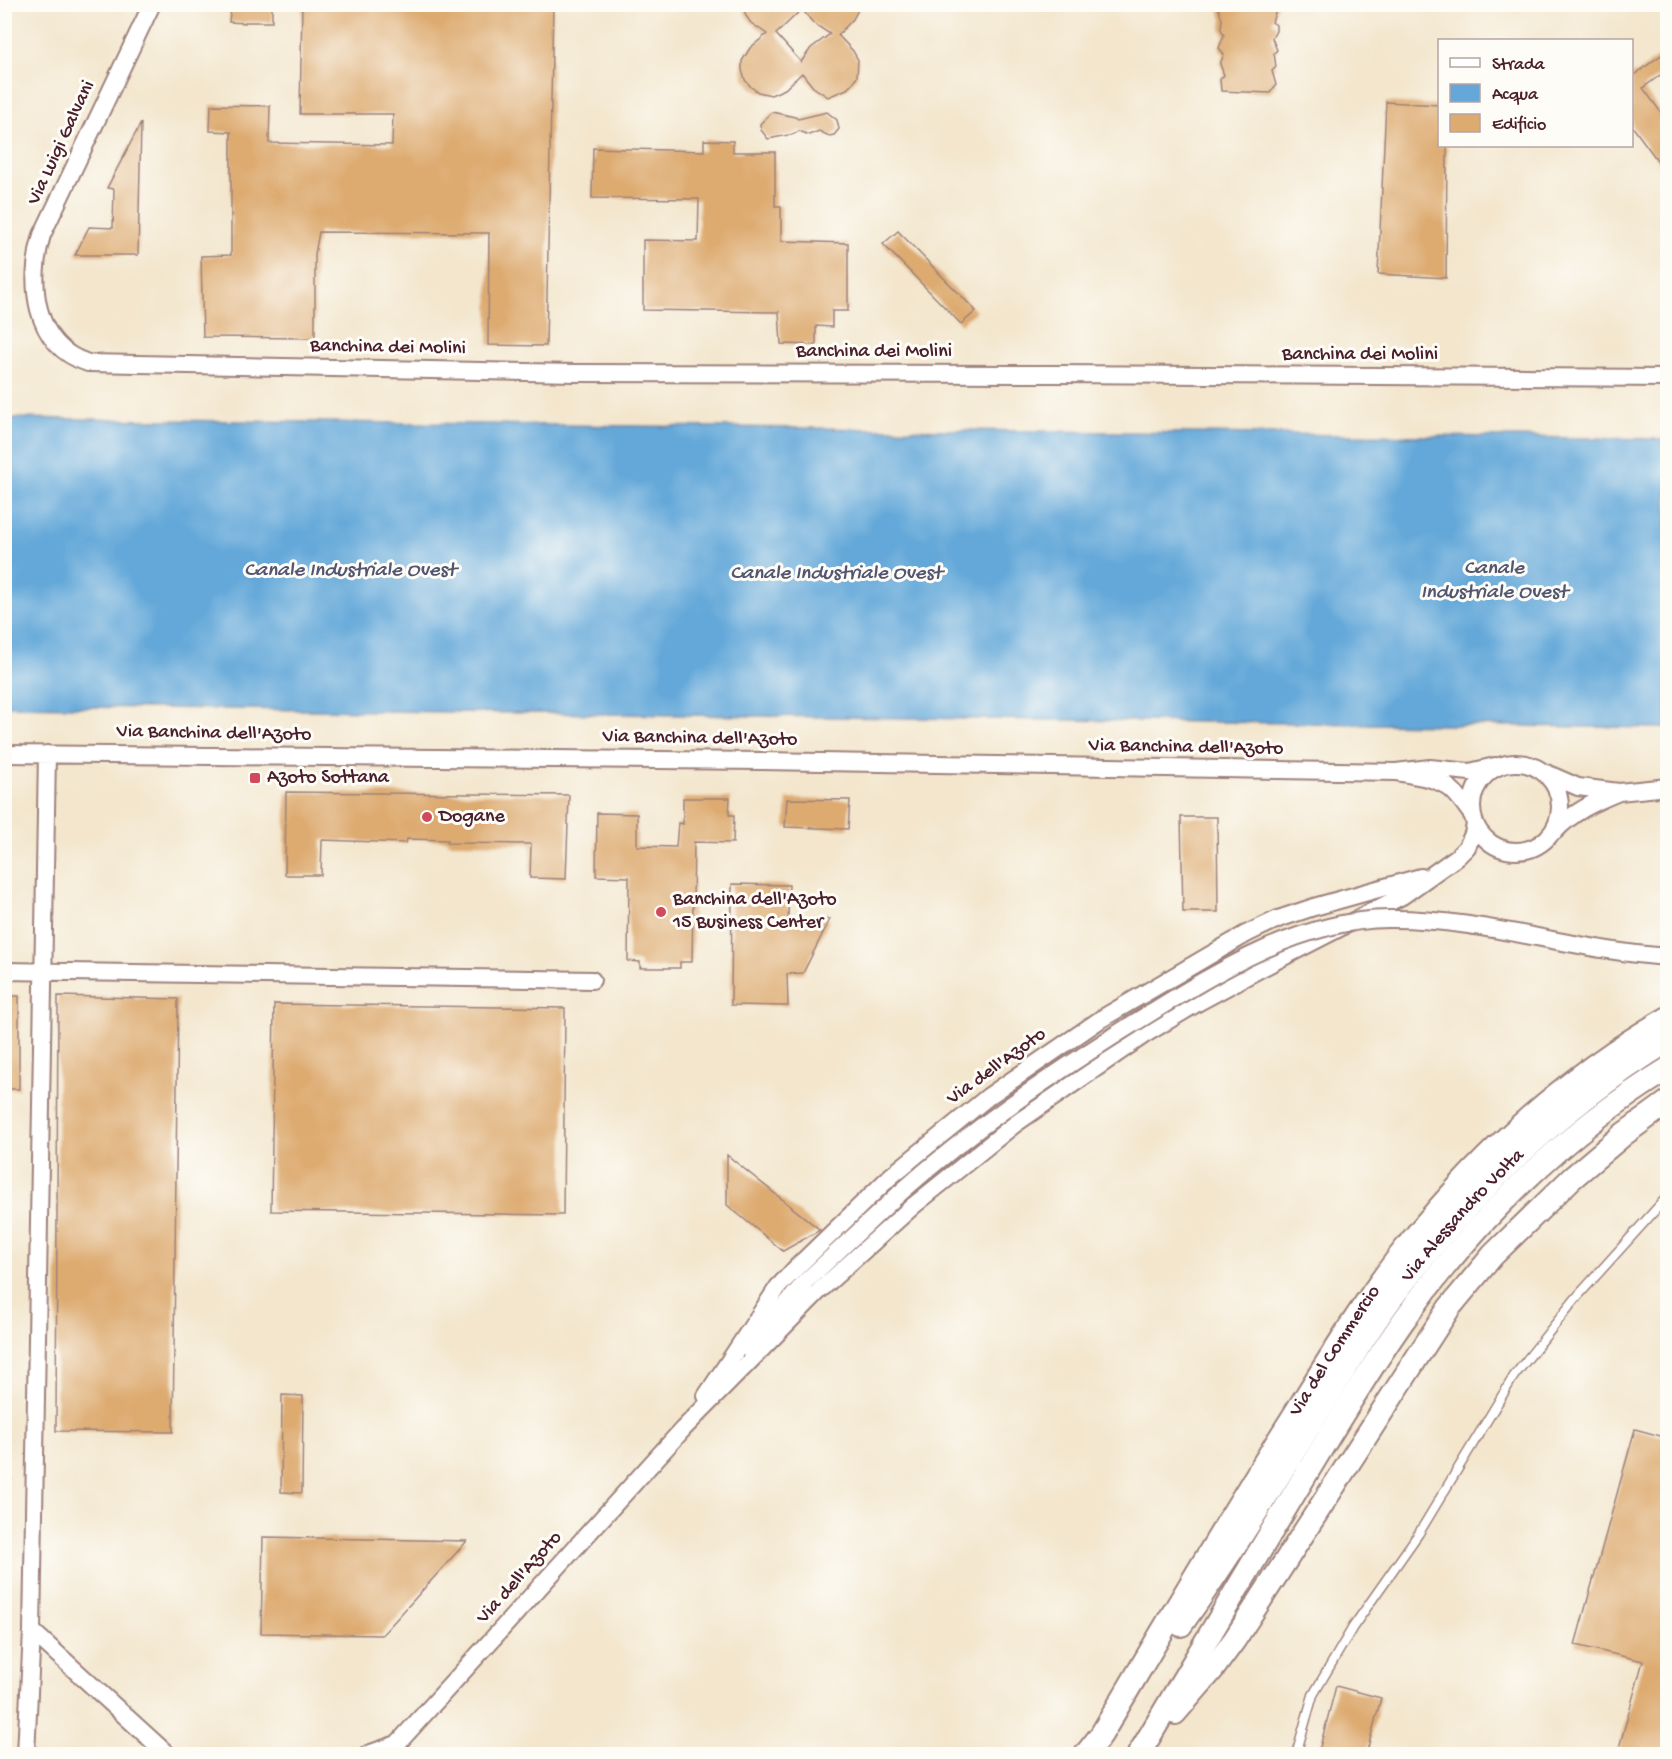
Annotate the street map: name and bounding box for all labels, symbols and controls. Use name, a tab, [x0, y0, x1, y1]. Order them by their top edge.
legend	[1438, 39, 1633, 147]
text: Strada	[1492, 55, 1546, 76]
street label: Via Luigi Galvani	[23, 77, 101, 210]
text: Acqua	[1492, 85, 1539, 106]
text: Edificio	[1492, 115, 1546, 136]
street label: Banchina dei Molini	[309, 335, 466, 361]
street label: Banchina dei Molini	[795, 341, 952, 364]
street label: Banchina dei Molini	[1281, 344, 1438, 367]
water label: Canale Industriale Ovest	[1421, 557, 1571, 606]
water label: Canale Industriale Ovest	[244, 559, 459, 584]
water label: Canale Industriale Ovest	[730, 562, 945, 587]
street label: Via Banchina dell'Azoto	[115, 721, 312, 747]
street label: Via Banchina dell'Azoto	[601, 726, 798, 752]
street label: Via Banchina dell'Azoto	[1087, 735, 1284, 761]
place label: Azoto Sottana	[267, 767, 390, 790]
marker: Azoto Sottana	[248, 771, 262, 785]
place label: Dogane	[437, 806, 505, 829]
marker: Dogane	[420, 810, 434, 824]
place label: Banchina dell'Azoto 15 Business Center	[672, 889, 837, 935]
marker: Banchina dell'Azoto 15 Business Center	[654, 905, 668, 919]
street label: Via dell'Azoto	[942, 1023, 1051, 1111]
street label: Via Alessandro Volta	[1396, 1144, 1530, 1288]
street label: Via del Commercio	[1284, 1281, 1386, 1422]
street label: Via dell'Azoto	[472, 1527, 568, 1630]

